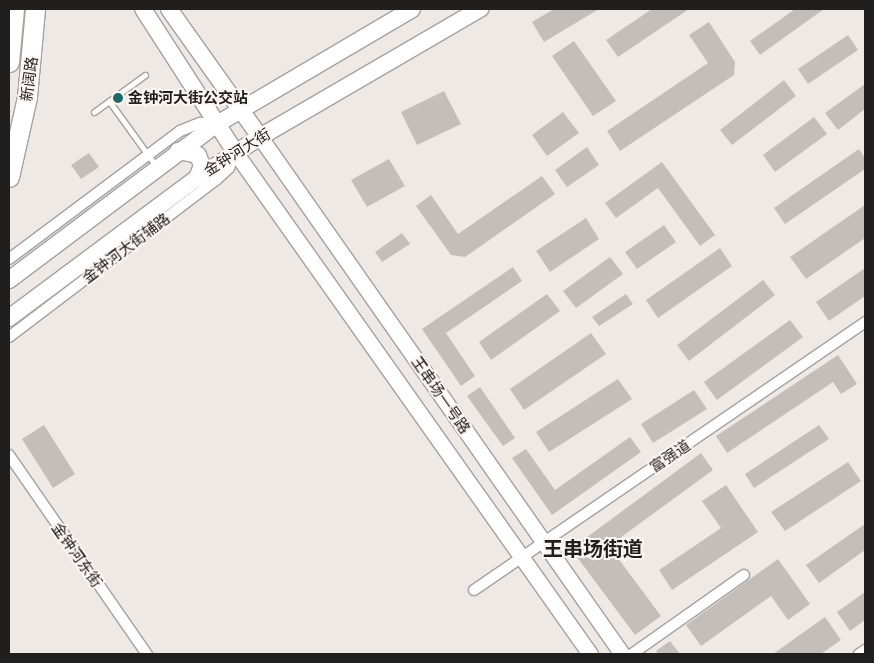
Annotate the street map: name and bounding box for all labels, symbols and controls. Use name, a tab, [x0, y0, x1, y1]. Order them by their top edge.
street label: 新阔路	[17, 55, 41, 103]
place label: 金钟河大街公交站	[128, 89, 248, 107]
marker: 金钟河大街公交站	[112, 92, 124, 104]
street label: 金钟河大街	[200, 124, 274, 180]
street label: 金钟河大街辅路	[79, 209, 173, 287]
street label: 王串场一号路	[408, 353, 474, 437]
street label: 富强道	[646, 436, 694, 476]
street label: 金钟河东街	[48, 519, 106, 591]
district label: 王串场街道	[543, 536, 643, 560]

